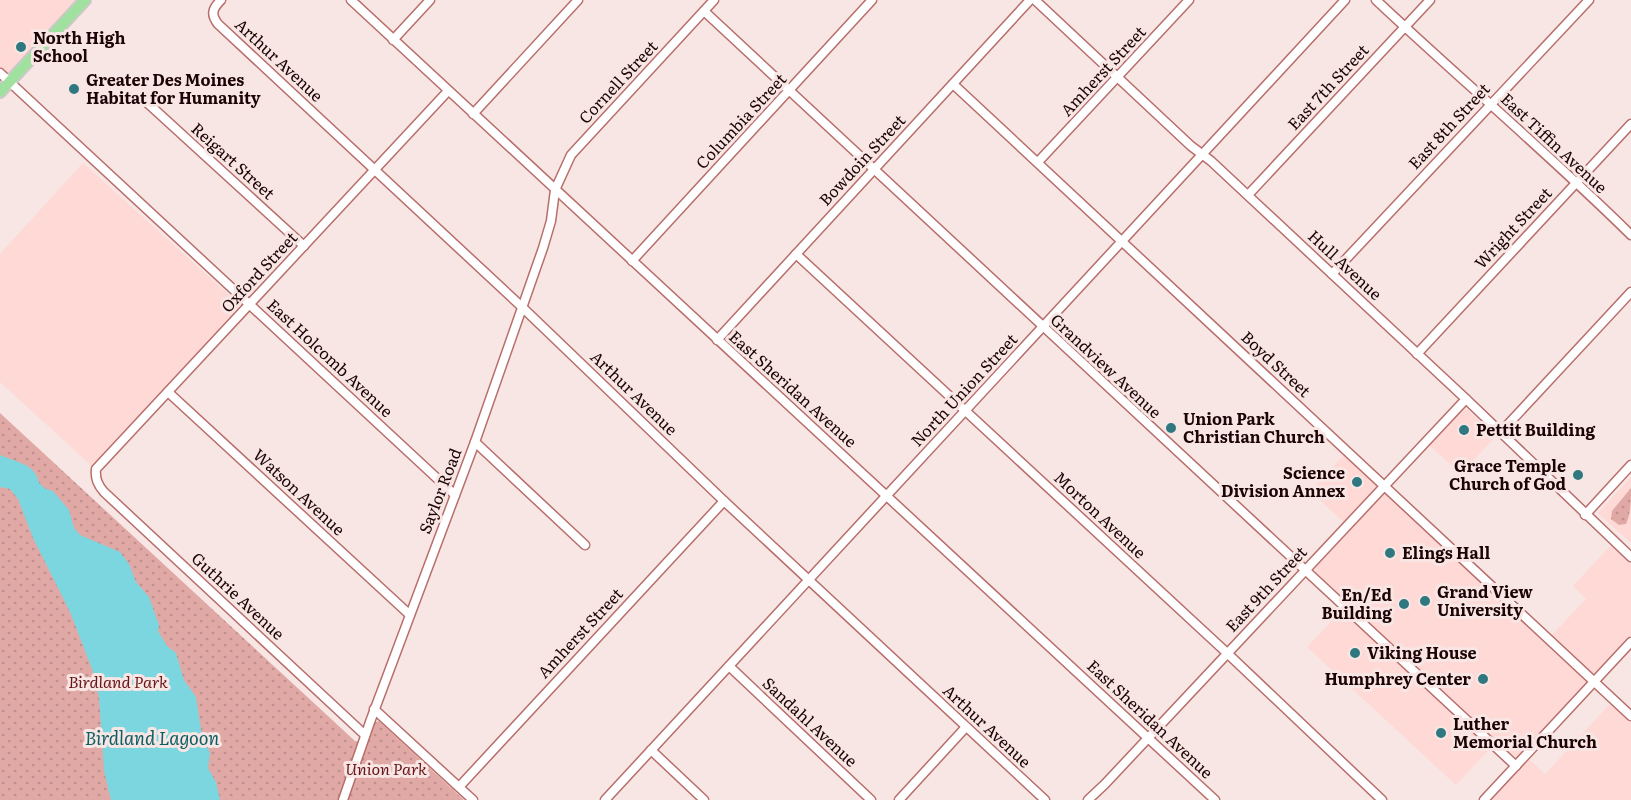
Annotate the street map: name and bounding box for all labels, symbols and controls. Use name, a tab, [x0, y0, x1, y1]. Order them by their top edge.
street label: Arthur Avenue	[230, 12, 329, 106]
street label: Amherst Street	[1054, 19, 1151, 121]
place label: North High School	[33, 25, 125, 67]
street label: Cornell Street	[572, 34, 663, 128]
street label: East 7th Street	[1281, 38, 1374, 135]
marker: North High School	[14, 40, 28, 54]
place label: Greater Des Moines Habitat for Humanity	[86, 67, 261, 109]
street label: Columbia Street	[689, 67, 791, 174]
street label: East 8th Street	[1402, 76, 1495, 174]
marker: Greater Des Moines Habitat for Humanity	[67, 82, 81, 96]
street label: East Tiffin Avenue	[1496, 86, 1613, 198]
street label: Bowdoin Street	[813, 108, 910, 210]
street label: Reigart Street	[187, 116, 281, 205]
street label: Wright Street	[1468, 181, 1557, 273]
street label: Hull Avenue	[1303, 224, 1388, 305]
street label: Oxford Street	[214, 225, 302, 317]
street label: East Holcomb Avenue	[262, 292, 399, 422]
street label: Grandview Avenue	[1046, 307, 1167, 423]
street label: East Sheridan Avenue	[724, 324, 863, 452]
street label: Boyd Street	[1237, 325, 1317, 402]
street label: North Union Street	[904, 327, 1023, 451]
street label: Arthur Avenue	[586, 344, 684, 440]
place label: Union Park Christian Church	[1183, 406, 1325, 448]
place label: Pettit Building	[1476, 417, 1596, 441]
marker: Union Park Christian Church	[1164, 421, 1178, 435]
marker: Pettit Building	[1457, 423, 1471, 437]
street label: Watson Avenue	[248, 442, 351, 540]
street label: Saylor Road	[412, 444, 466, 537]
place label: Grace Temple Church of God	[1449, 453, 1566, 495]
place label: Science Division Annex	[1221, 460, 1345, 502]
street label: Morton Avenue	[1049, 465, 1152, 563]
marker: Grace Temple Church of God	[1571, 468, 1585, 482]
marker: Science Division Annex	[1350, 475, 1364, 489]
street label: East 9th Street	[1219, 540, 1312, 637]
place label: Elings Hall	[1402, 540, 1490, 564]
street label: Guthrie Avenue	[187, 546, 290, 645]
marker: Elings Hall	[1383, 546, 1397, 560]
place label: Grand View University	[1437, 579, 1533, 621]
street label: Amherst Street	[531, 581, 628, 683]
place label: En/Ed Building	[1322, 582, 1392, 624]
marker: Grand View University	[1418, 594, 1432, 608]
marker: En/Ed Building	[1397, 597, 1411, 611]
place label: Viking House	[1367, 640, 1477, 664]
marker: Viking House	[1348, 646, 1362, 660]
street label: East Sheridan Avenue	[1082, 653, 1219, 783]
place label: Humphrey Center	[1324, 666, 1471, 690]
park label: Birdland Park	[68, 669, 168, 693]
street label: Sandahl Avenue	[758, 671, 864, 772]
marker: Humphrey Center	[1476, 672, 1490, 686]
street label: Arthur Avenue	[938, 678, 1037, 772]
place label: Luther Memorial Church	[1453, 711, 1597, 753]
water label: Birdland Lagoon	[85, 724, 219, 751]
marker: Luther Memorial Church	[1434, 726, 1448, 740]
park label: Union Park	[345, 756, 427, 780]

